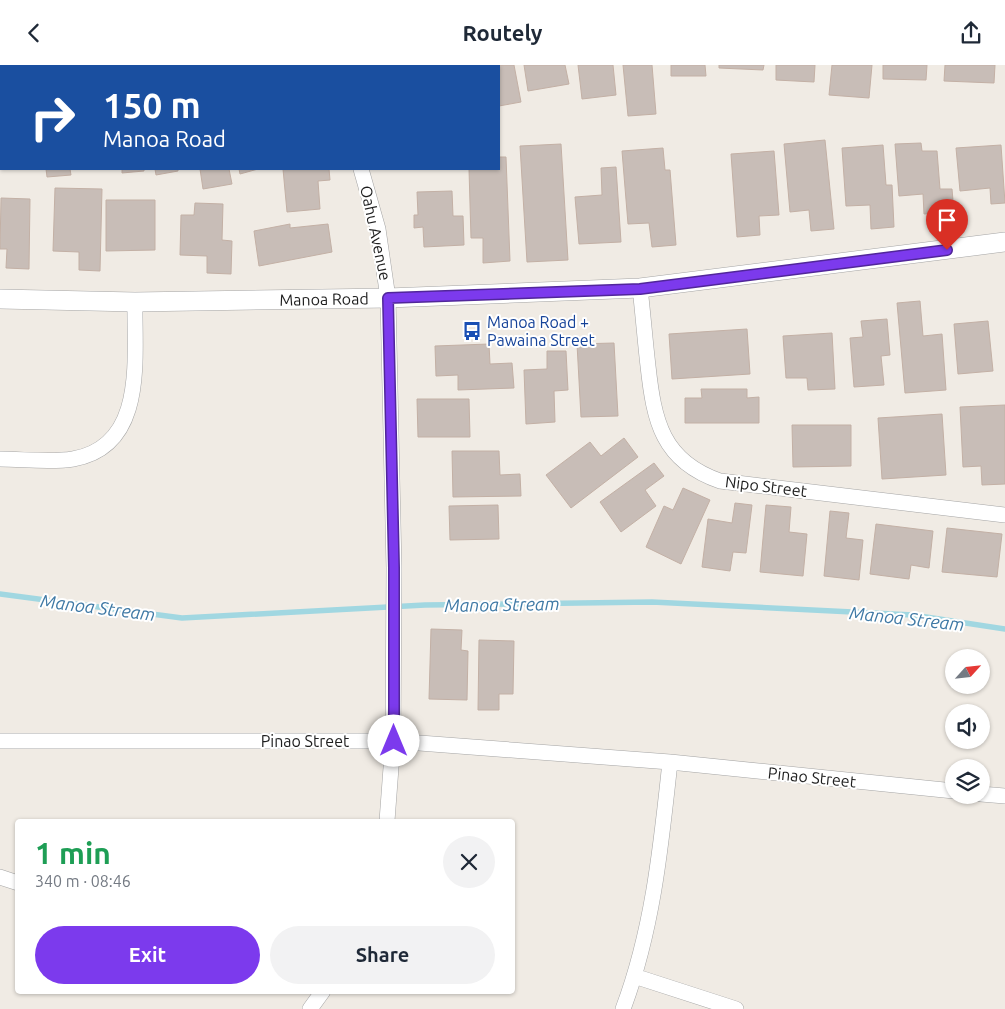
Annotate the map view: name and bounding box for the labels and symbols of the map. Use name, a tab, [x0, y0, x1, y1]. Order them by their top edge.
street label: Oahu Avenue	[357, 184, 395, 282]
pin	[926, 199, 968, 250]
street label: Manoa Road	[279, 289, 369, 309]
place label: Manoa Road + Pawaina Street	[487, 313, 596, 349]
bus stop icon: Manoa Road + Pawaina Street	[461, 320, 483, 342]
street label: Nipo Street	[724, 472, 809, 500]
water label: Manoa Stream	[39, 590, 157, 624]
water label: Manoa Stream	[444, 593, 560, 615]
water label: Manoa Stream	[849, 602, 965, 634]
north arrow	[945, 649, 990, 694]
position arrow	[367, 714, 419, 766]
street label: Pinao Street	[261, 732, 350, 750]
street label: Pinao Street	[767, 763, 858, 791]

